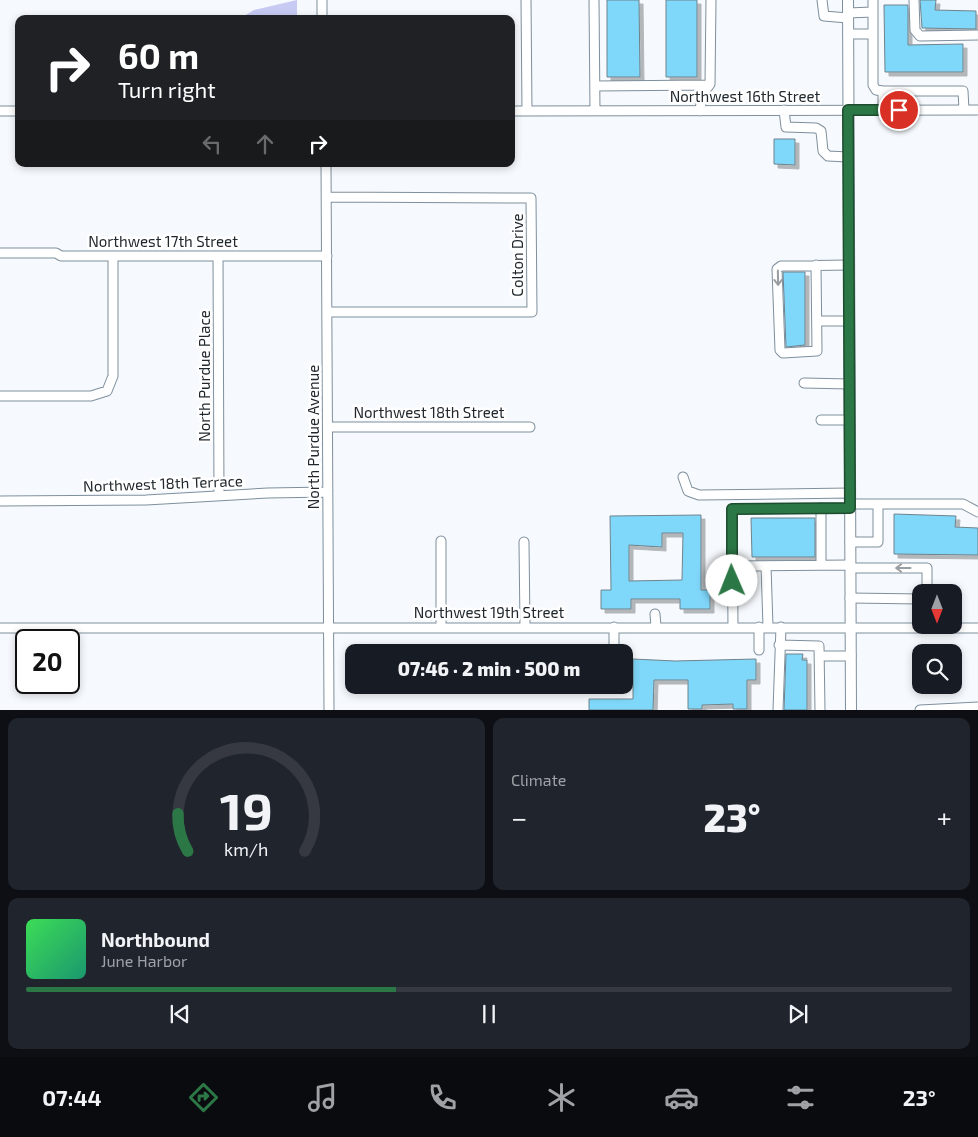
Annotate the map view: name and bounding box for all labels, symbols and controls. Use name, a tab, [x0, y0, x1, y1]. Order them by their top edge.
text: 60 m	[118, 34, 199, 76]
icon: right	[35, 35, 100, 100]
text: Turn right	[118, 76, 216, 102]
street label: Northwest 16th Street	[670, 87, 821, 105]
pin	[878, 89, 920, 131]
icon: arrive	[885, 96, 913, 124]
icon: left	[198, 130, 226, 158]
icon: ahead	[251, 130, 279, 158]
icon: right	[304, 130, 332, 158]
street label: Colton Drive	[508, 213, 526, 297]
street label: Northwest 17th Street	[88, 232, 238, 250]
one-way arrow	[773, 269, 783, 285]
street label: North Purdue Place	[195, 310, 213, 442]
street label: North Purdue Avenue	[304, 365, 322, 509]
street label: Northwest 18th Street	[353, 403, 505, 421]
street label: Northwest 18th Terrace	[83, 471, 243, 495]
position arrow	[705, 554, 757, 606]
one-way arrow	[895, 563, 912, 573]
north arrow	[912, 584, 962, 634]
map controls	[912, 584, 962, 694]
street label: Northwest 19th Street	[414, 603, 565, 621]
speed limit sign: 20	[15, 629, 80, 694]
button: search	[912, 644, 962, 694]
text: 07:46 · 2 min · 500 m	[398, 657, 580, 680]
text: Climate	[511, 770, 566, 789]
text: 19	[220, 778, 273, 840]
text: 23°	[704, 794, 760, 840]
text: −	[511, 800, 527, 834]
text: +	[937, 800, 952, 834]
text: km/h	[224, 838, 269, 860]
text: Northbound	[101, 928, 210, 951]
text: June Harbor	[101, 951, 188, 970]
icon: previous	[166, 1000, 194, 1028]
icon: pause	[475, 1000, 503, 1028]
icon: next	[784, 1000, 812, 1028]
icon: directions	[186, 1080, 221, 1115]
icon: music	[305, 1080, 340, 1115]
icon: phone	[425, 1080, 460, 1115]
icon: climate	[544, 1080, 579, 1115]
icon: car	[664, 1080, 699, 1115]
icon: filters	[783, 1080, 818, 1115]
text: 07:44	[42, 1084, 101, 1110]
text: 23°	[903, 1084, 936, 1110]

